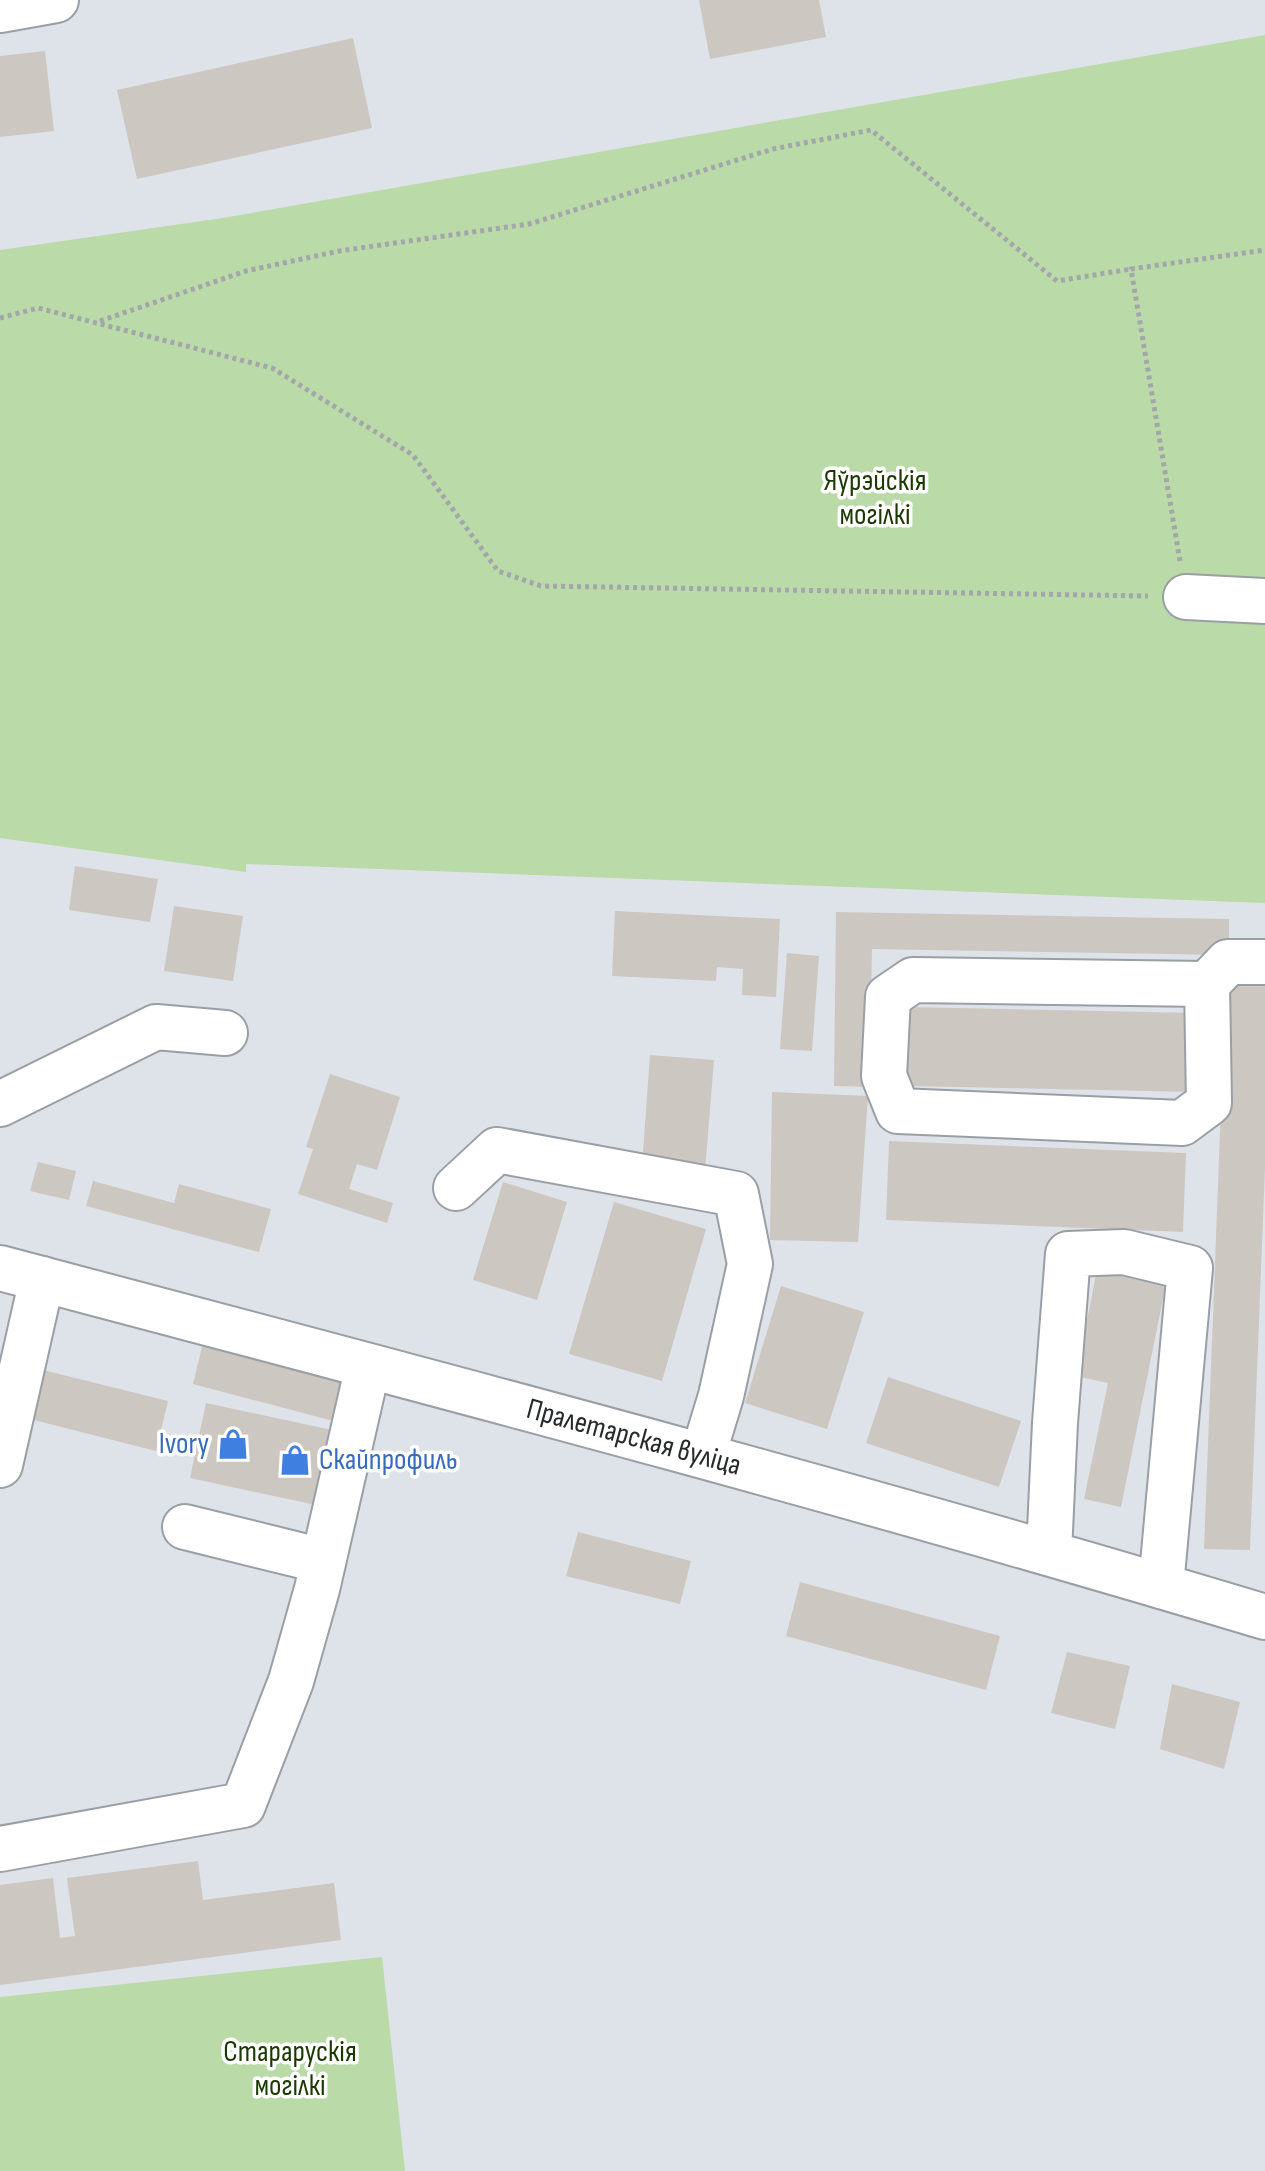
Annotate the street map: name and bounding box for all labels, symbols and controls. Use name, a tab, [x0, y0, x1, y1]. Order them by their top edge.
park label: Яўрэйскія могілкі	[824, 463, 926, 533]
street label: Пралетарская вуліца	[523, 1391, 745, 1484]
place label: Ivory	[159, 1426, 209, 1462]
shop icon: Ivory	[216, 1427, 250, 1461]
place label: Скайпрофиль	[319, 1442, 458, 1478]
shop icon: Скайпрофиль	[278, 1443, 312, 1477]
park label: Старарускія могілкі	[223, 2034, 357, 2104]

